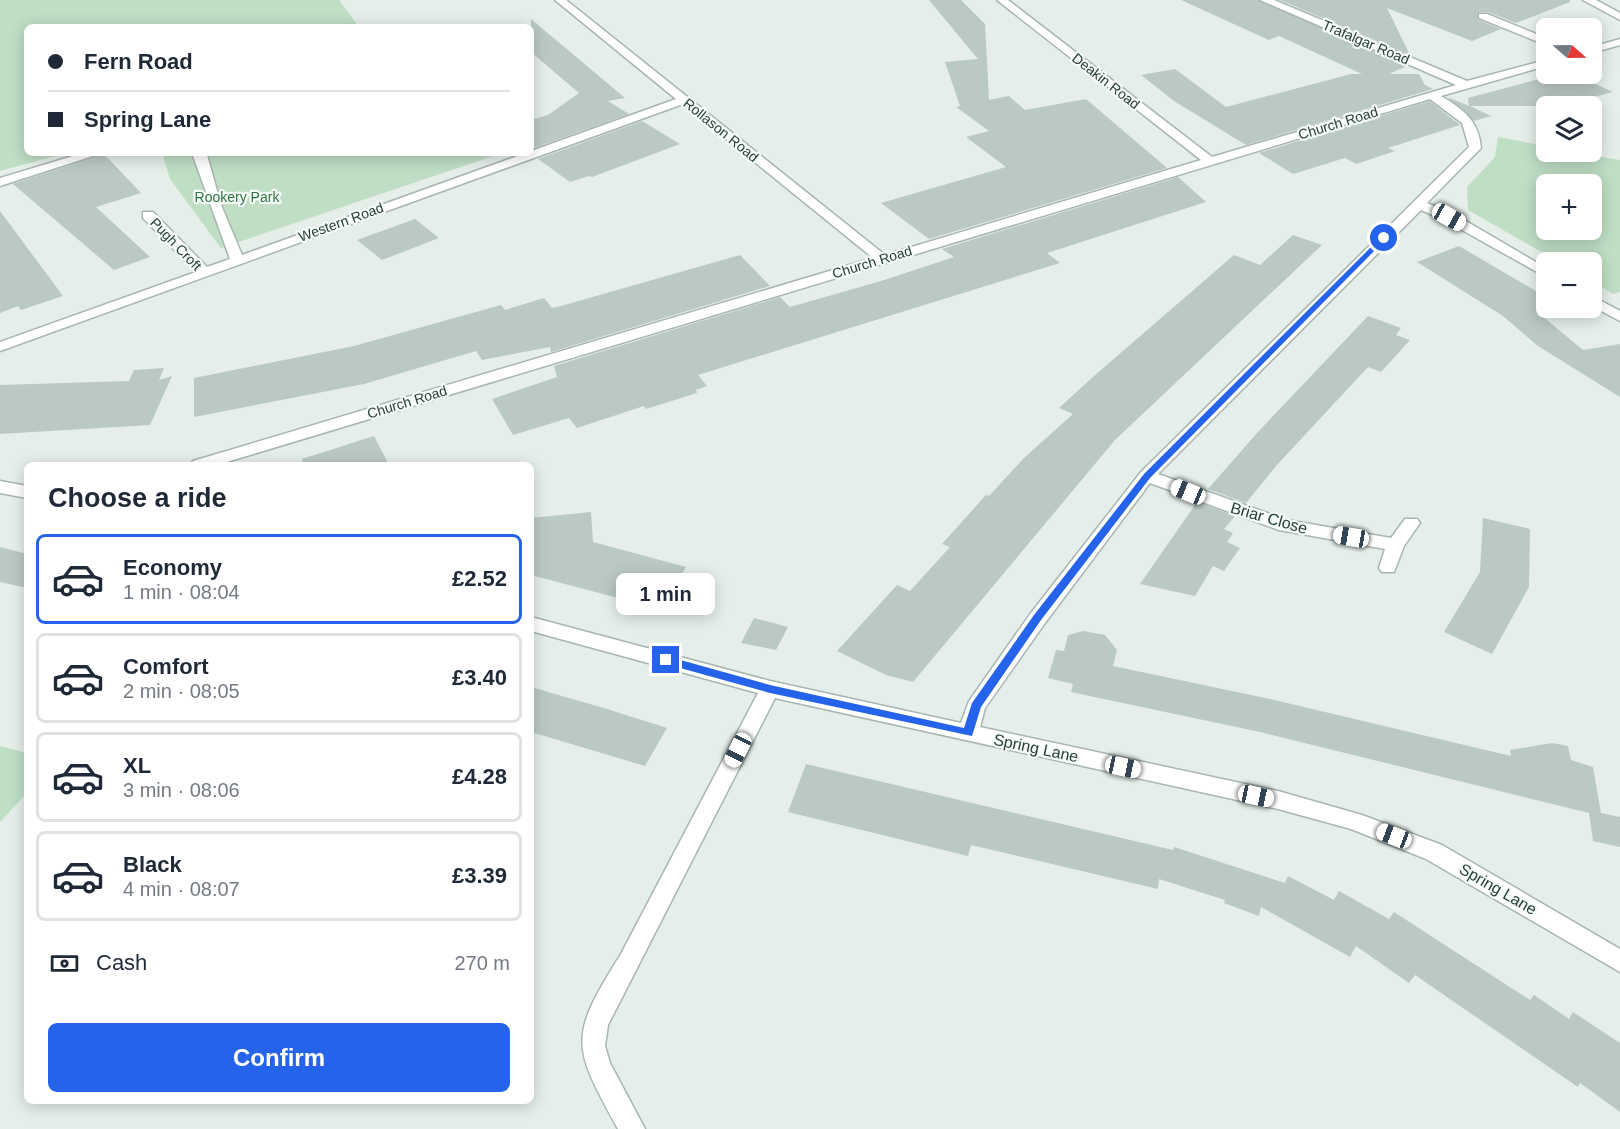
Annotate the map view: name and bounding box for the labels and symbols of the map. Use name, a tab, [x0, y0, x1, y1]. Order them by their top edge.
street label: Trafalgar Road	[1320, 16, 1412, 68]
north arrow	[1536, 18, 1602, 84]
street label: Deakin Road	[1069, 50, 1143, 112]
street label: Rollason Road	[680, 95, 762, 165]
street label: Church Road	[1296, 103, 1380, 143]
park label: Rookery Park	[195, 189, 280, 205]
street label: Western Road	[296, 199, 386, 245]
car	[1429, 200, 1469, 234]
street label: Pugh Croft	[147, 214, 205, 274]
route start	[1370, 224, 1397, 251]
street label: Church Road	[830, 242, 914, 282]
street label: Church Road	[365, 382, 449, 422]
car	[1168, 477, 1208, 507]
street label: Briar Close	[1229, 499, 1309, 537]
car	[1332, 525, 1370, 549]
callout: 1 min	[616, 573, 716, 615]
route end	[652, 646, 679, 673]
car	[722, 730, 754, 770]
street label: Spring Lane	[992, 731, 1080, 765]
car	[1104, 754, 1142, 780]
car	[1237, 783, 1275, 809]
car	[1374, 821, 1414, 851]
street label: Spring Lane	[1456, 860, 1540, 918]

